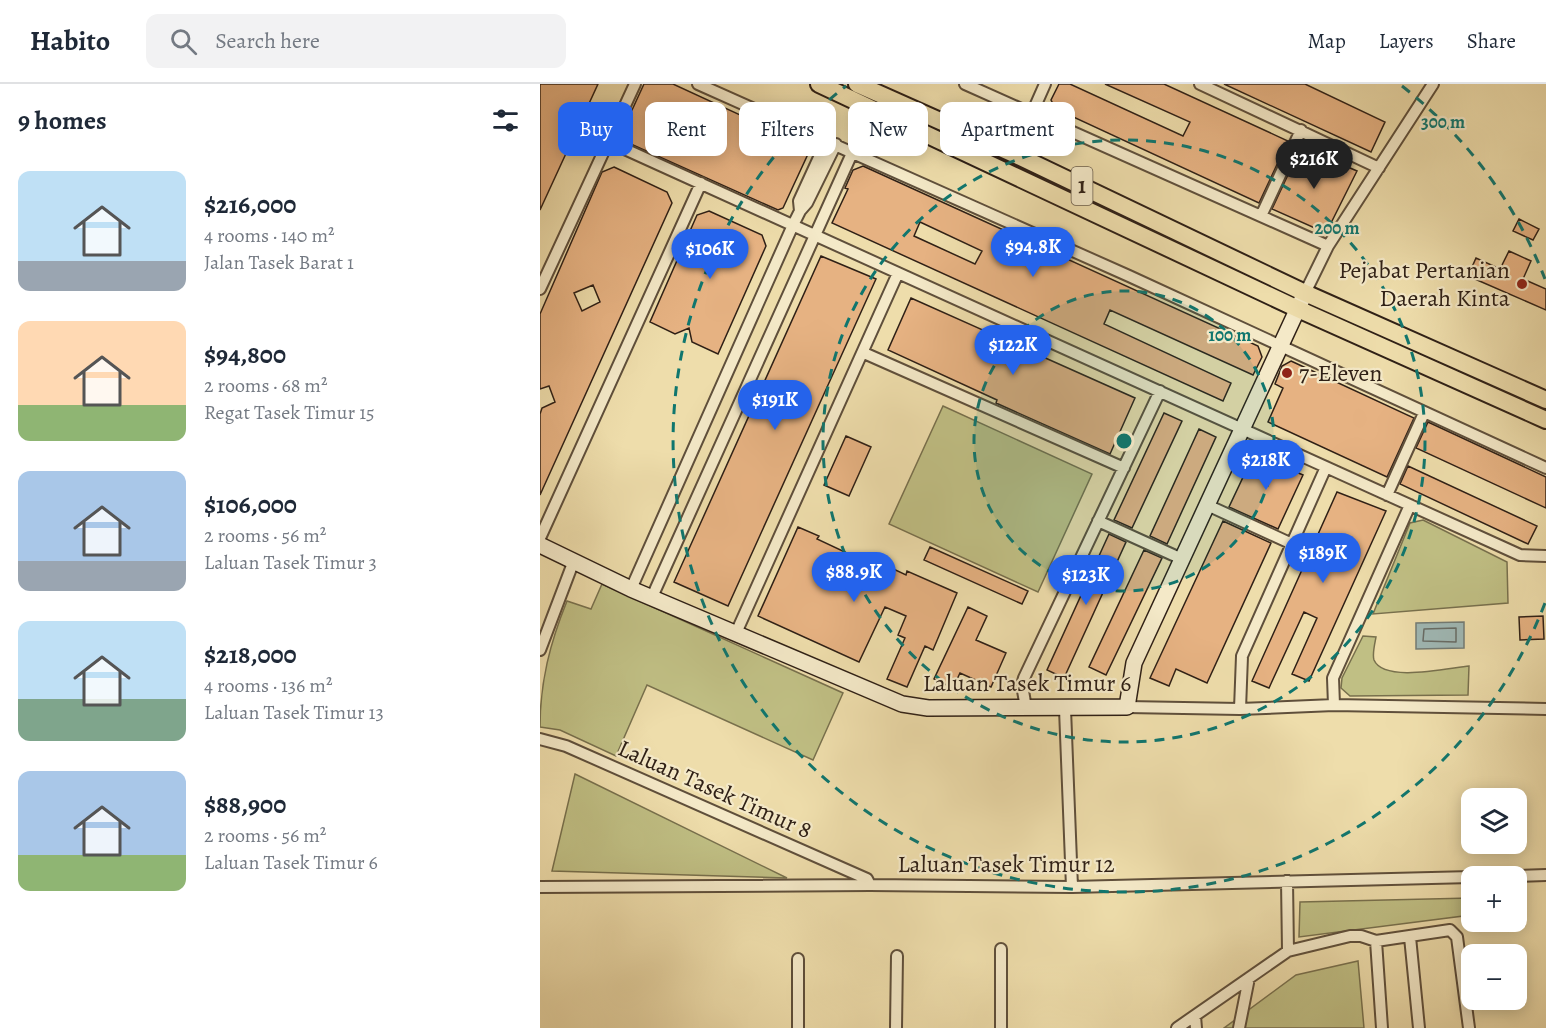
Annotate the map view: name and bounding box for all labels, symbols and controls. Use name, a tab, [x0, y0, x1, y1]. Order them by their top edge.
search box	[146, 14, 566, 68]
text: Habito	[30, 22, 110, 60]
icon: search	[167, 25, 200, 58]
text: Search here	[215, 26, 320, 56]
text: Map	[1307, 27, 1346, 55]
text: Layers	[1379, 27, 1434, 55]
text: Share	[1467, 27, 1516, 55]
chip: Buy	[558, 102, 633, 156]
chip: Rent	[645, 102, 727, 156]
chip: Filters	[739, 102, 836, 156]
chip: New	[848, 102, 928, 156]
chip: Apartment	[940, 102, 1075, 156]
text: 9 homes	[18, 103, 107, 138]
icon: filters	[489, 104, 522, 137]
text: 300 m	[1421, 110, 1465, 134]
pin: $216K	[1272, 139, 1356, 190]
text: $216K	[1290, 145, 1338, 172]
road number: 1	[1072, 167, 1092, 205]
text: $216,000	[204, 187, 296, 222]
icon: home	[66, 195, 138, 267]
text: 200 m	[1314, 216, 1360, 240]
text: 4 rooms · 140 m²	[204, 222, 335, 249]
pin: $94.8K	[984, 227, 1082, 278]
pin: $106K	[668, 229, 752, 280]
text: $94.8K	[1005, 233, 1061, 260]
text: $106K	[685, 235, 735, 262]
text: Jalan Tasek Barat 1	[204, 249, 354, 276]
place label: Pejabat Pertanian Daerah Kinta	[1338, 254, 1511, 314]
marker: Pejabat Pertanian Daerah Kinta	[1515, 277, 1529, 291]
text: 100 m	[1209, 323, 1251, 347]
pin: $122K	[971, 325, 1055, 376]
text: $122K	[989, 331, 1037, 358]
text: $94,800	[204, 337, 286, 372]
icon: home	[66, 345, 138, 417]
place label: 7-Eleven	[1299, 357, 1382, 389]
marker: 7-Eleven	[1280, 366, 1294, 380]
text: 2 rooms · 68 m²	[204, 372, 328, 399]
pin: $191K	[733, 380, 817, 431]
text: $191K	[752, 386, 798, 413]
text: Regat Tasek Timur 15	[204, 399, 375, 426]
centre of rings	[1114, 431, 1134, 451]
pin: $218K	[1224, 440, 1308, 491]
text: $218K	[1242, 446, 1290, 473]
text: $106,000	[204, 487, 297, 522]
icon: home	[66, 495, 138, 567]
text: 2 rooms · 56 m²	[204, 522, 326, 549]
pin: $189K	[1281, 533, 1365, 584]
text: $189K	[1299, 539, 1347, 566]
text: Laluan Tasek Timur 3	[204, 549, 377, 576]
pin: $88.9K	[805, 552, 903, 603]
pin: $123K	[1044, 555, 1128, 606]
text: $88.9K	[826, 558, 882, 585]
text: $123K	[1062, 561, 1110, 588]
text: $218,000	[204, 637, 297, 672]
icon: home	[66, 645, 138, 717]
street label: Laluan Tasek Timur 6	[923, 667, 1131, 699]
text: 4 rooms · 136 m²	[204, 672, 333, 699]
text: Laluan Tasek Timur 13	[204, 699, 384, 726]
street label: Laluan Tasek Timur 8	[613, 732, 817, 846]
text: $88,900	[204, 787, 286, 822]
map controls	[1461, 788, 1527, 1010]
button: layers	[1461, 788, 1527, 854]
icon: home	[66, 795, 138, 867]
text: 2 rooms · 56 m²	[204, 822, 326, 849]
street label: Laluan Tasek Timur 12	[897, 848, 1115, 880]
text: Laluan Tasek Timur 6	[204, 849, 378, 876]
button: +	[1461, 866, 1527, 932]
button: −	[1461, 944, 1527, 1010]

